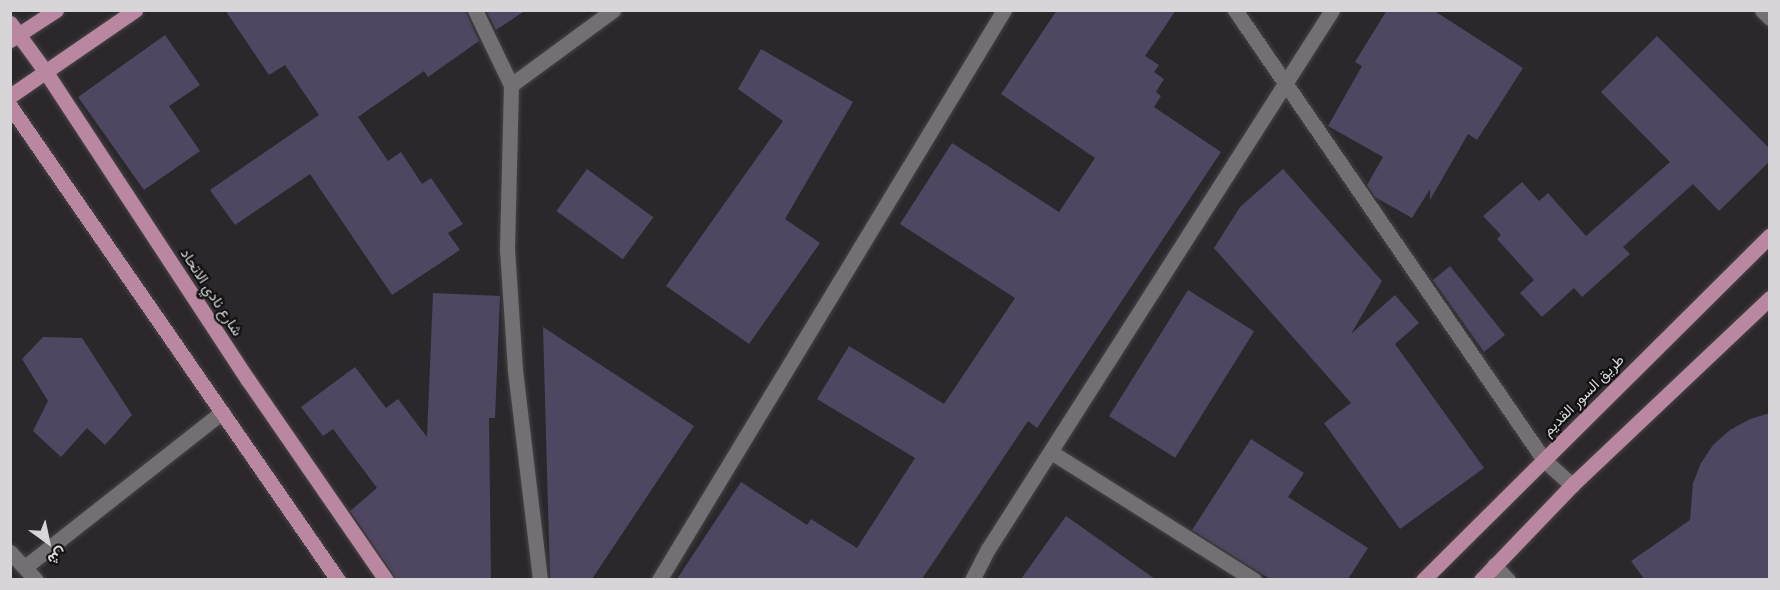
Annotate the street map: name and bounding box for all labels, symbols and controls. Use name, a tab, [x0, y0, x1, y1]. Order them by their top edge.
street label: شارع نادي الاتحاد	[177, 245, 247, 339]
street label: طريق السور القديم	[1538, 350, 1628, 440]
north arrow	[18, 512, 78, 572]
text: ش	[43, 542, 72, 572]

